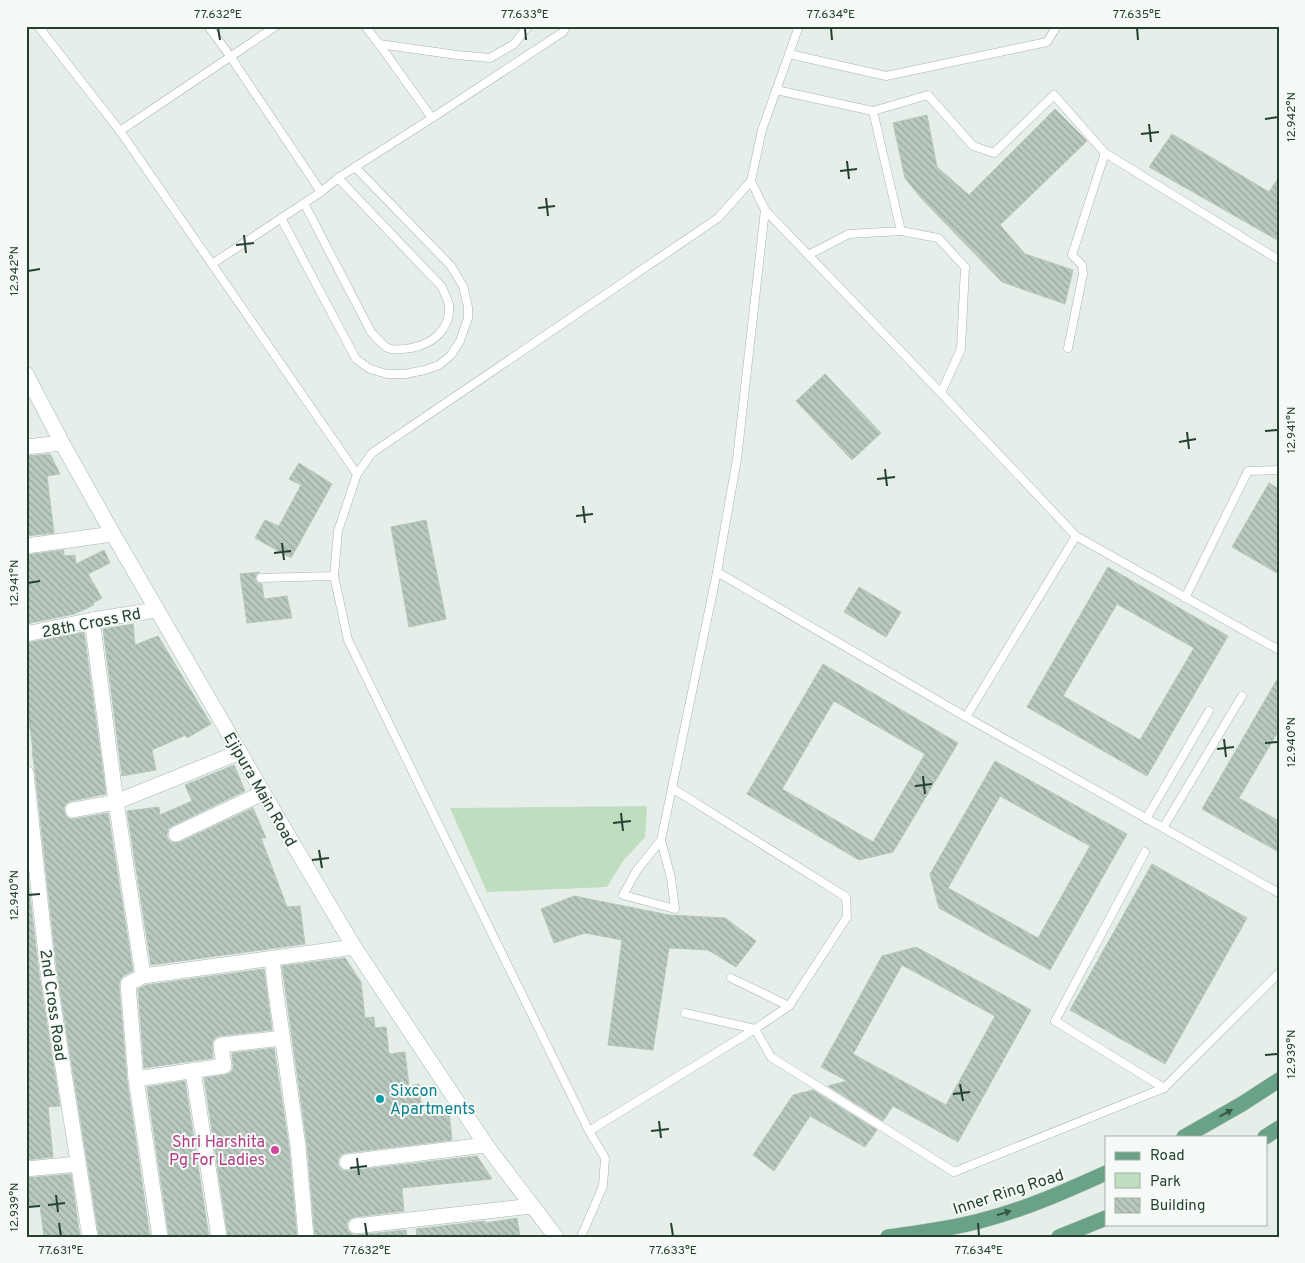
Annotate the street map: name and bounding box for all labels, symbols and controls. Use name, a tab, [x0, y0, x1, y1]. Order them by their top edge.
text: 77.632°E	[194, 7, 242, 23]
text: 77.633°E	[501, 7, 549, 23]
text: 77.634°E	[807, 7, 855, 23]
text: 77.635°E	[1113, 7, 1161, 23]
text: 12.942°N	[1284, 92, 1300, 142]
text: 12.942°N	[7, 246, 23, 296]
text: 12.941°N	[1284, 406, 1300, 454]
text: 12.941°N	[7, 559, 23, 607]
street label: 28th Cross Rd	[40, 605, 143, 643]
text: 12.940°N	[1284, 717, 1300, 767]
street label: Ejipura Main Road	[218, 729, 300, 851]
text: 12.940°N	[7, 870, 23, 920]
street label: 2nd Cross Road	[34, 948, 70, 1062]
text: 12.939°N	[1284, 1029, 1300, 1079]
place label: Sixcon Apartments	[390, 1082, 475, 1120]
marker: Sixcon Apartments	[374, 1093, 386, 1105]
one-way arrow	[1219, 1109, 1234, 1117]
place label: Shri Harshita Pg For Ladies	[169, 1133, 265, 1171]
legend	[1105, 1136, 1268, 1226]
marker: Shri Harshita Pg For Ladies	[269, 1144, 281, 1156]
text: Road	[1150, 1147, 1185, 1166]
street label: Inner Ring Road	[951, 1166, 1067, 1220]
text: Park	[1150, 1173, 1181, 1192]
text: 12.939°N	[7, 1182, 23, 1232]
text: Building	[1150, 1197, 1205, 1216]
one-way arrow	[997, 1209, 1012, 1217]
text: 77.631°E	[38, 1243, 84, 1259]
text: 77.632°E	[343, 1243, 391, 1259]
text: 77.633°E	[649, 1243, 697, 1259]
text: 77.634°E	[955, 1243, 1003, 1259]

